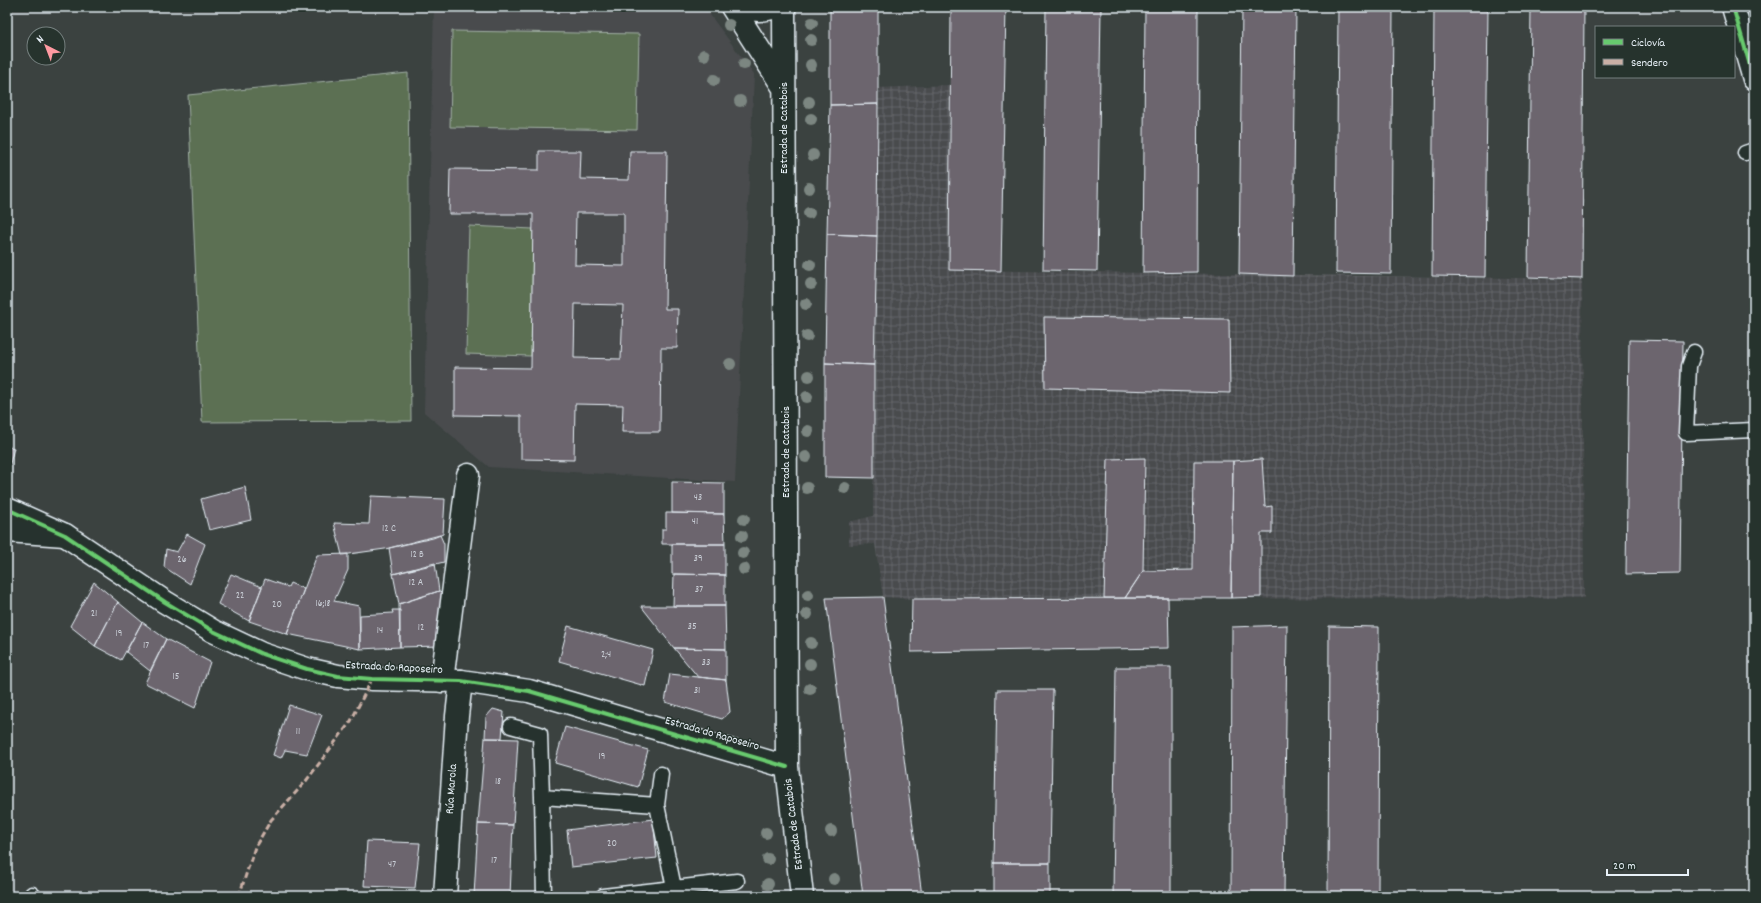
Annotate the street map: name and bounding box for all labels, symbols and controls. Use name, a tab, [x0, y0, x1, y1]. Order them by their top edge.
north arrow	[26, 26, 66, 66]
legend	[1595, 26, 1735, 78]
text: N	[33, 32, 48, 48]
text: Ciclovía	[1631, 35, 1665, 52]
text: Sendero	[1631, 55, 1668, 72]
street label: Estrada de Catabois	[776, 82, 793, 174]
street label: Estrada de Catabois	[778, 406, 795, 498]
house number: 43	[694, 491, 702, 505]
house number: 41	[692, 515, 698, 529]
house number: 12 C	[382, 522, 396, 536]
house number: 12 B	[410, 548, 424, 562]
house number: 39	[693, 552, 703, 566]
house number: 26	[177, 553, 187, 567]
house number: 12 A	[409, 576, 424, 590]
house number: 37	[695, 583, 703, 597]
house number: 22	[236, 589, 244, 603]
house number: 16;18	[316, 597, 330, 611]
house number: 20	[272, 598, 282, 612]
house number: 21	[91, 607, 97, 621]
house number: 35	[687, 620, 697, 634]
house number: 12	[418, 621, 424, 635]
house number: 14	[377, 624, 383, 638]
house number: 19	[116, 627, 122, 641]
house number: 17	[143, 639, 149, 653]
house number: 2;4	[601, 648, 611, 662]
house number: 33	[702, 656, 710, 670]
street label: Estrada do Raposeiro	[345, 657, 443, 679]
house number: 15	[173, 670, 180, 684]
house number: 31	[694, 684, 700, 698]
street label: Estrada do Raposeiro	[663, 712, 761, 756]
house number: 11	[296, 725, 300, 739]
house number: 19	[599, 750, 605, 764]
street label: Rúa Marola	[442, 763, 462, 815]
house number: 18	[495, 775, 501, 789]
street label: Estrada de Catabois	[780, 777, 808, 871]
house number: 20	[607, 837, 617, 851]
scale bar	[1607, 851, 1688, 877]
house number: 17	[491, 854, 497, 868]
house number: 47	[388, 858, 396, 872]
text: 20 m	[1613, 858, 1636, 875]

